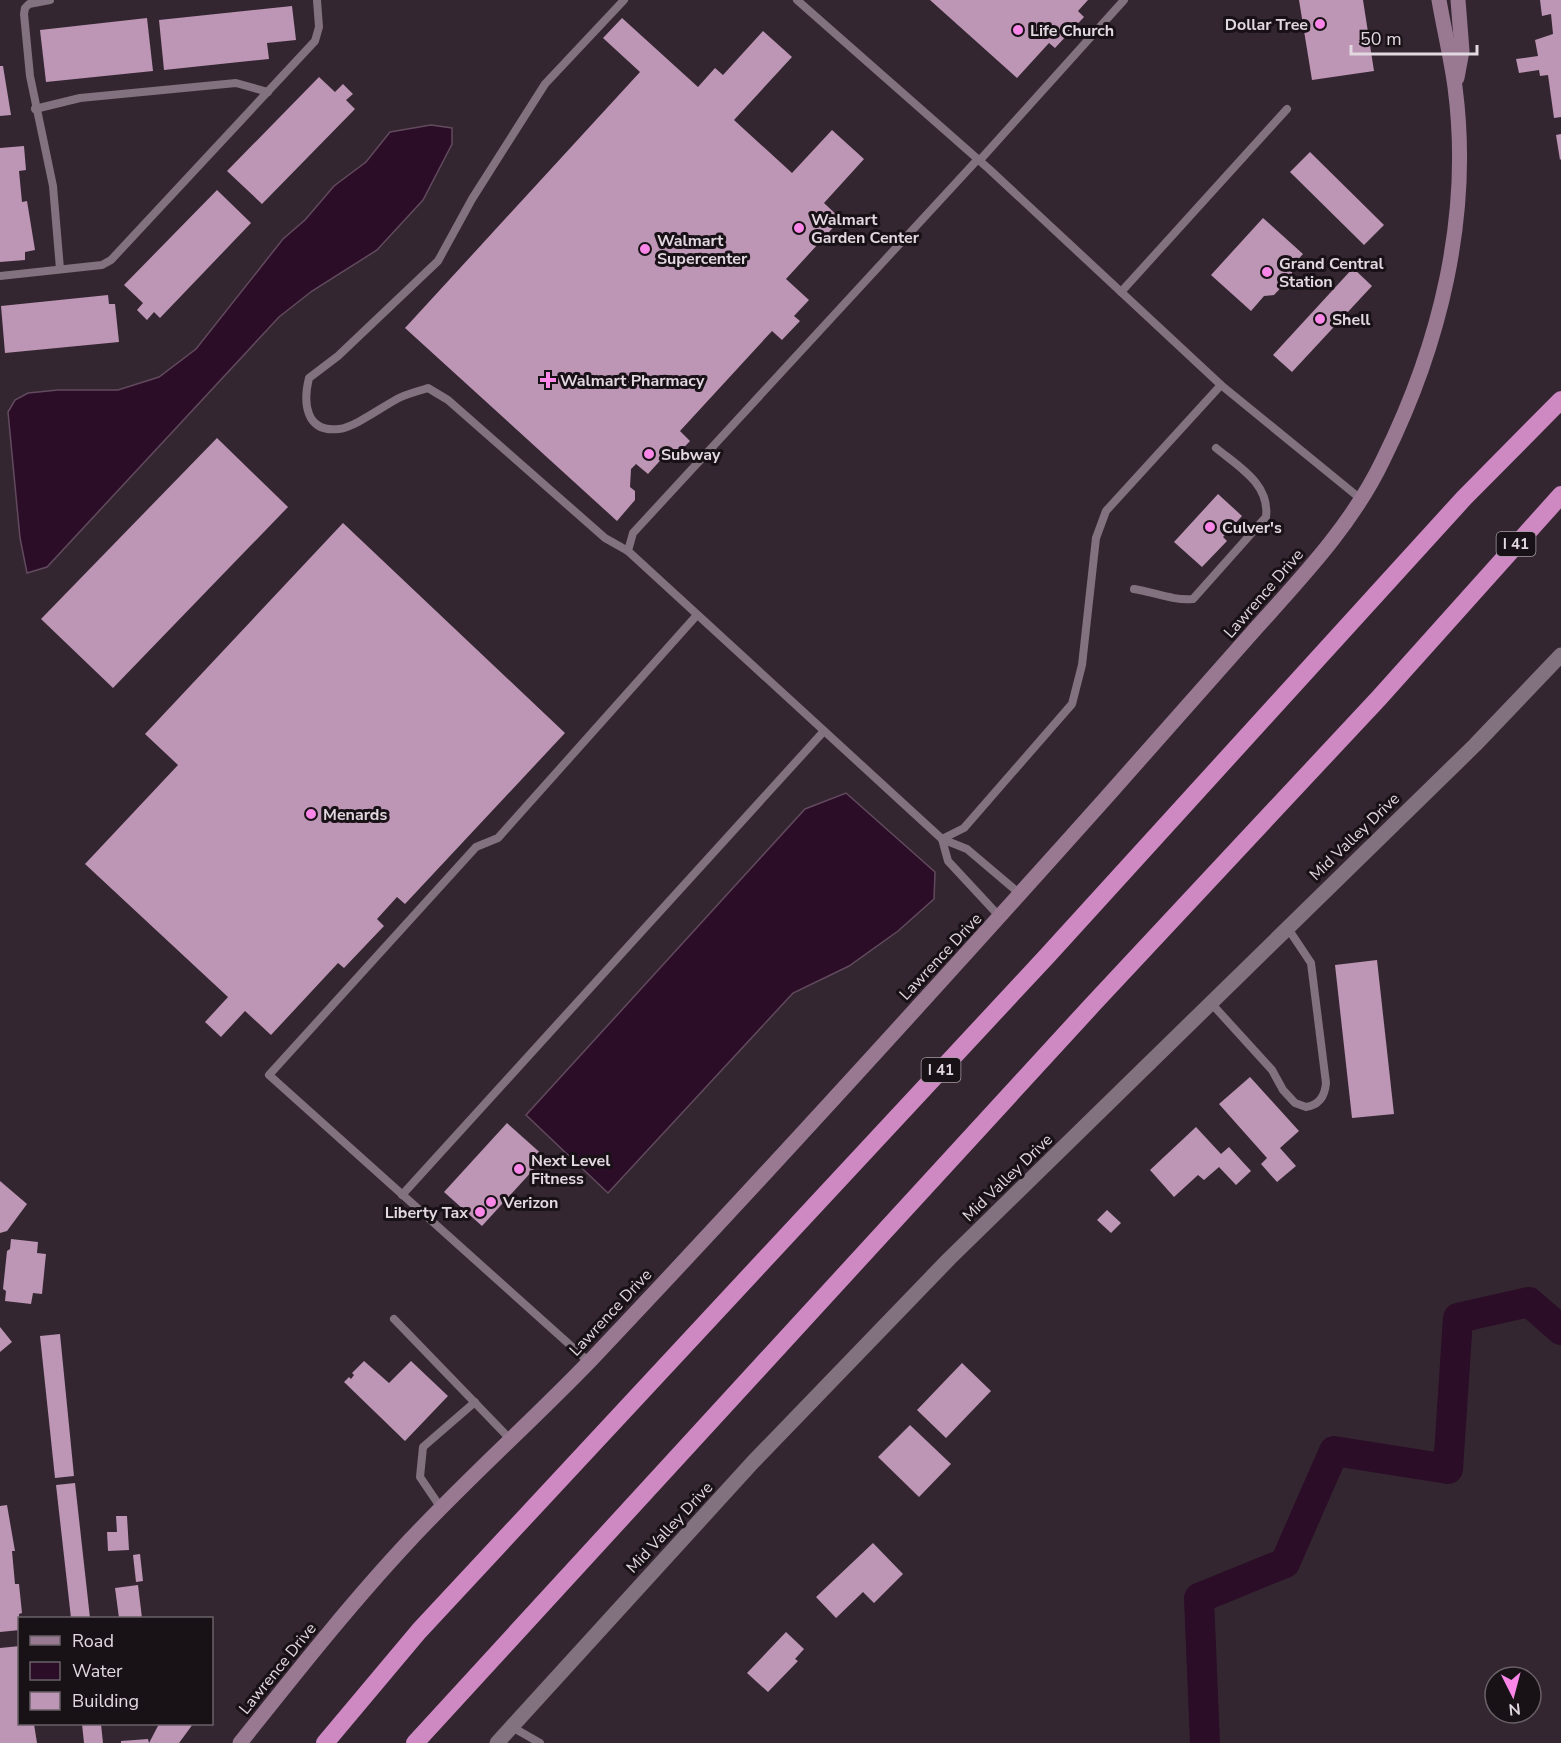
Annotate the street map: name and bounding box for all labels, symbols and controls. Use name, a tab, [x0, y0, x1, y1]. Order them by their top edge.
place label: Dollar Tree	[1225, 14, 1308, 36]
marker: Dollar Tree	[1313, 17, 1327, 31]
scale bar	[1351, 18, 1477, 56]
place label: Life Church	[1030, 20, 1114, 42]
marker: Life Church	[1011, 23, 1025, 37]
text: 50 m	[1360, 27, 1402, 51]
place label: Walmart Garden Center	[811, 209, 920, 249]
marker: Walmart Garden Center	[792, 221, 806, 235]
place label: Walmart Supercenter	[657, 230, 748, 270]
marker: Walmart Supercenter	[638, 242, 652, 256]
place label: Grand Central Station	[1279, 253, 1384, 293]
marker: Grand Central Station	[1260, 265, 1274, 279]
place label: Shell	[1332, 309, 1370, 331]
marker: Shell	[1313, 312, 1327, 326]
place label: Walmart Pharmacy	[560, 370, 705, 392]
marker: Walmart Pharmacy	[541, 373, 555, 387]
place label: Subway	[661, 444, 721, 466]
marker: Subway	[642, 447, 656, 461]
place label: Culver's	[1222, 517, 1282, 539]
marker: Culver's	[1203, 520, 1217, 534]
road number: I 41	[1496, 532, 1536, 556]
street label: Lawrence Drive	[1219, 544, 1309, 643]
street label: Mid Valley Drive	[1305, 788, 1405, 885]
place label: Menards	[323, 804, 387, 826]
marker: Menards	[304, 807, 318, 821]
street label: Lawrence Drive	[895, 908, 987, 1005]
road number: I 41	[922, 1058, 960, 1082]
street label: Mid Valley Drive	[958, 1129, 1058, 1226]
place label: Next Level Fitness	[531, 1150, 610, 1190]
marker: Next Level Fitness	[512, 1162, 526, 1176]
place label: Verizon	[502, 1192, 558, 1214]
marker: Verizon	[484, 1195, 498, 1209]
place label: Liberty Tax	[385, 1202, 468, 1224]
marker: Liberty Tax	[473, 1205, 487, 1219]
street label: Lawrence Drive	[565, 1264, 657, 1361]
street label: Mid Valley Drive	[622, 1477, 718, 1578]
legend	[18, 1617, 213, 1725]
street label: Lawrence Drive	[234, 1618, 321, 1719]
text: Road	[72, 1629, 114, 1653]
text: Water	[72, 1659, 123, 1683]
north arrow	[1483, 1665, 1543, 1725]
text: Building	[72, 1689, 139, 1713]
text: N	[1507, 1697, 1522, 1720]

